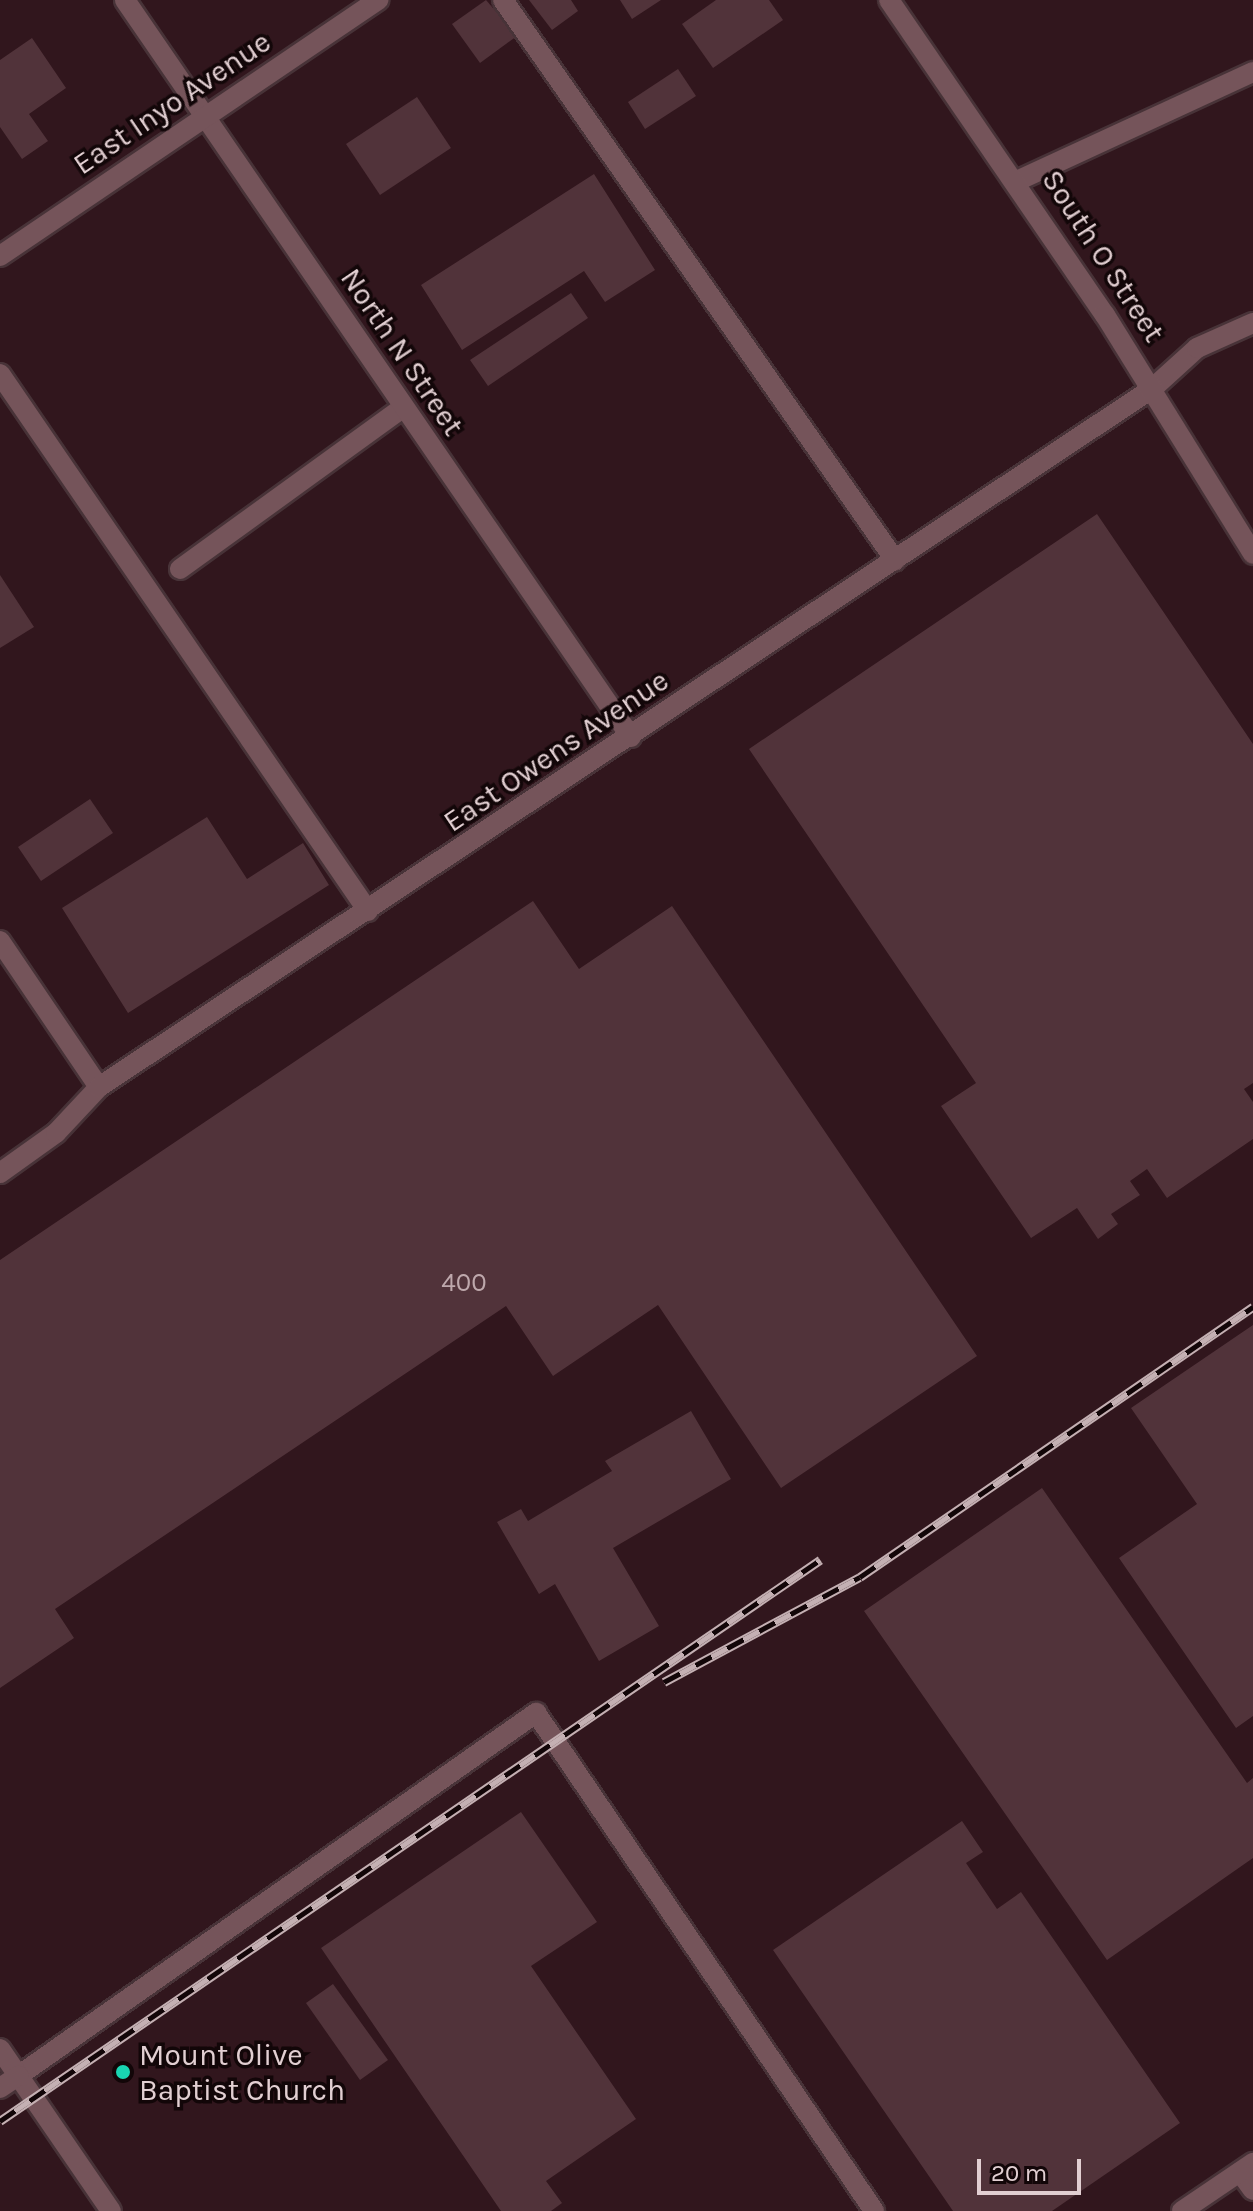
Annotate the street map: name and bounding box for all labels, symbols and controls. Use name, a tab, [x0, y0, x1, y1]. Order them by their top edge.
street label: East Inyo Avenue	[66, 24, 278, 182]
street label: South O Street	[1034, 163, 1172, 349]
street label: North N Street	[333, 261, 471, 443]
street label: East Owens Avenue	[437, 662, 675, 840]
house number: 400	[441, 1267, 487, 1299]
place label: Mount Olive Baptist Church	[139, 2037, 345, 2108]
marker: Mount Olive Baptist Church	[114, 2063, 132, 2081]
scale bar	[981, 2143, 1085, 2193]
text: 20 m	[991, 2159, 1047, 2187]

